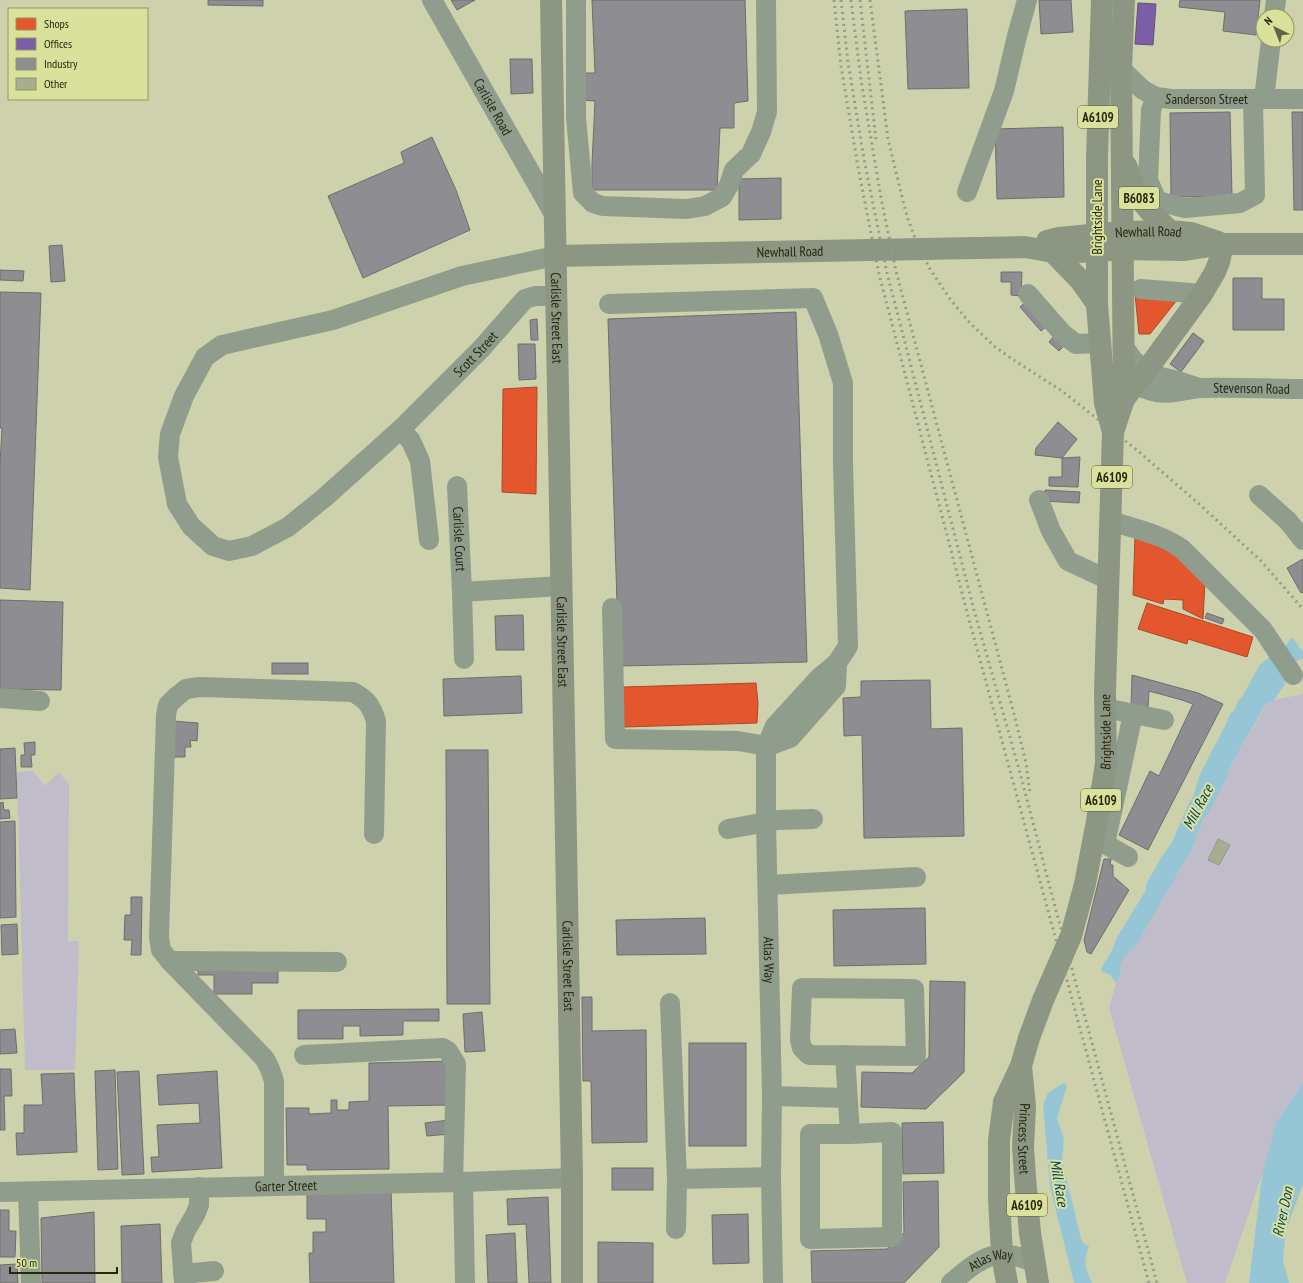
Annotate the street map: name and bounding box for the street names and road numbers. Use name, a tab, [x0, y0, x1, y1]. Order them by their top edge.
street label: Carlisle Road	[470, 75, 516, 139]
street label: Sanderson Street	[1164, 89, 1248, 108]
road number: A6109	[1078, 106, 1118, 128]
street label: Brightside Lane	[1088, 179, 1106, 255]
road number: B6083	[1119, 187, 1159, 209]
street label: Newhall Road	[1114, 222, 1182, 242]
street label: Newhall Road	[756, 242, 823, 261]
street label: Carlisle Street East	[547, 272, 566, 364]
street label: Scott Street	[449, 327, 502, 381]
street label: Stevenson Road	[1213, 379, 1290, 398]
road number: A6109	[1092, 466, 1132, 488]
street label: Carlisle Court	[449, 506, 470, 572]
street label: Carlisle Street East	[553, 596, 572, 688]
street label: Brightside Lane	[1096, 694, 1115, 771]
road number: A6109	[1081, 789, 1121, 811]
street label: Carlisle Street East	[558, 920, 578, 1012]
street label: Atlas Way	[760, 936, 779, 984]
street label: Princess Street	[1014, 1103, 1034, 1175]
street label: Garter Street	[255, 1176, 317, 1195]
road number: A6109	[1007, 1194, 1047, 1216]
street label: Atlas Way	[964, 1245, 1015, 1275]

